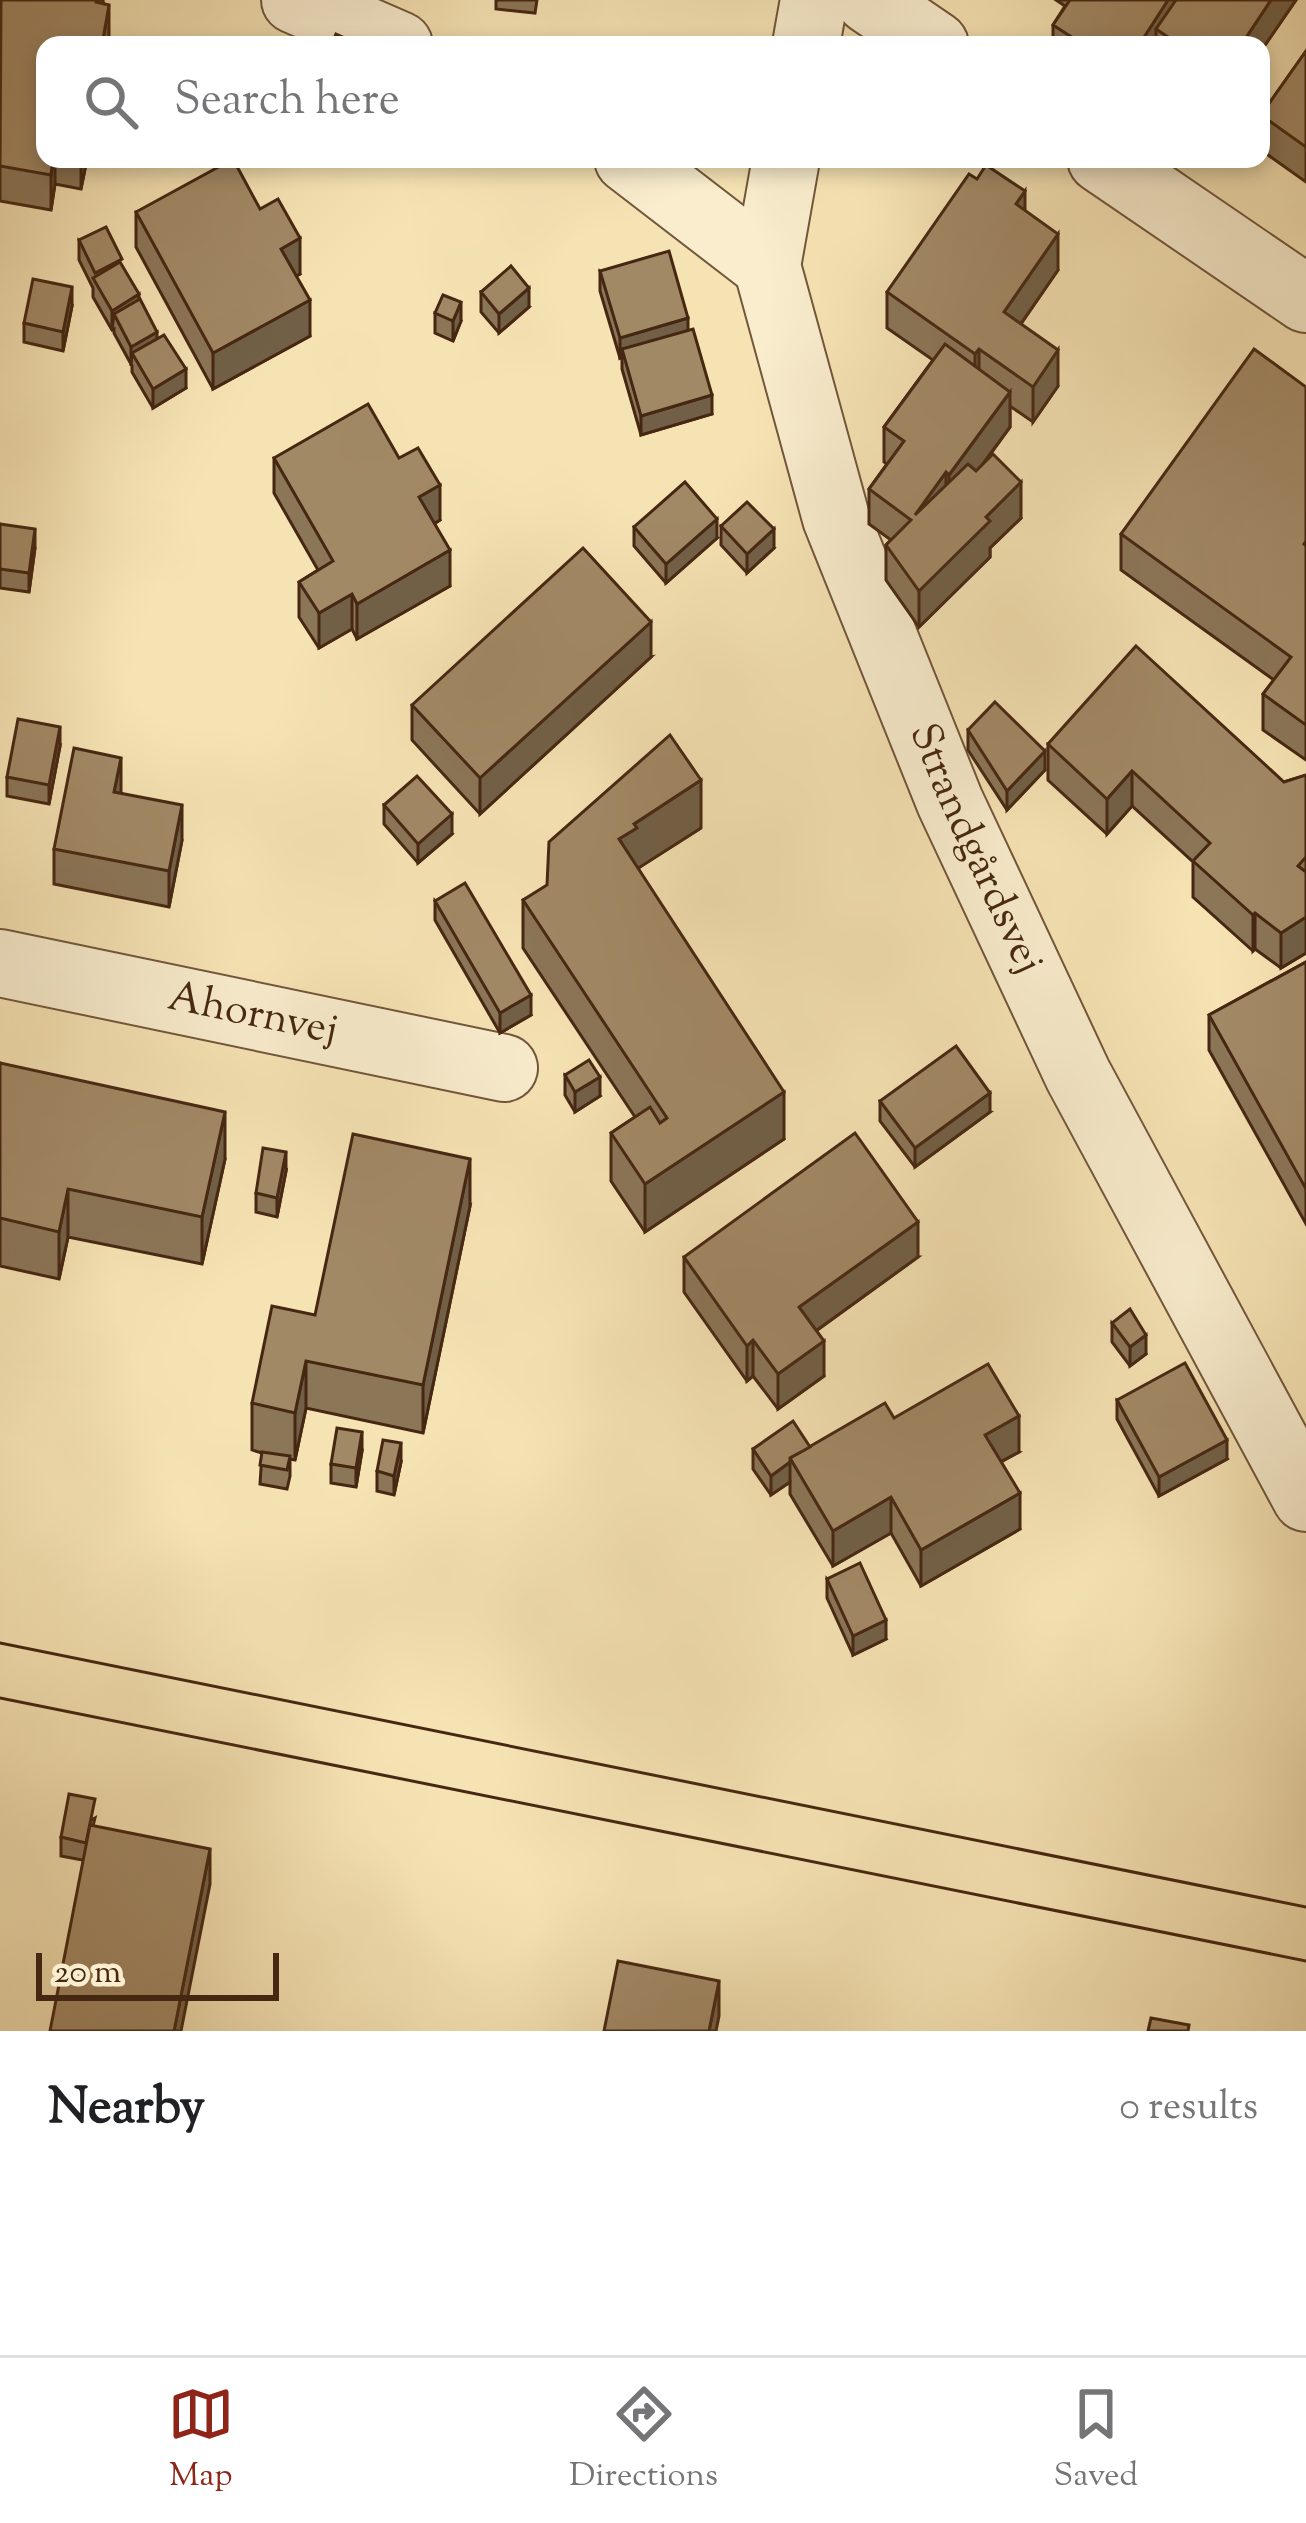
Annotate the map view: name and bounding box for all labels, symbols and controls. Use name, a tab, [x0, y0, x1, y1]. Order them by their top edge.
search box	[36, 36, 1270, 168]
icon: search	[78, 69, 144, 135]
text: Search here	[174, 70, 400, 135]
street label: Strandgårdsvej	[892, 715, 1057, 985]
street label: Ahornvej	[162, 969, 343, 1063]
scale bar	[36, 1947, 279, 2000]
text: 20 m	[54, 1950, 121, 1998]
text: Nearby	[48, 2073, 205, 2146]
text: 0 results	[1119, 2081, 1258, 2137]
tab: Map	[168, 2381, 234, 2501]
tab: Directions	[569, 2381, 718, 2501]
tab: Saved	[1054, 2381, 1138, 2501]

